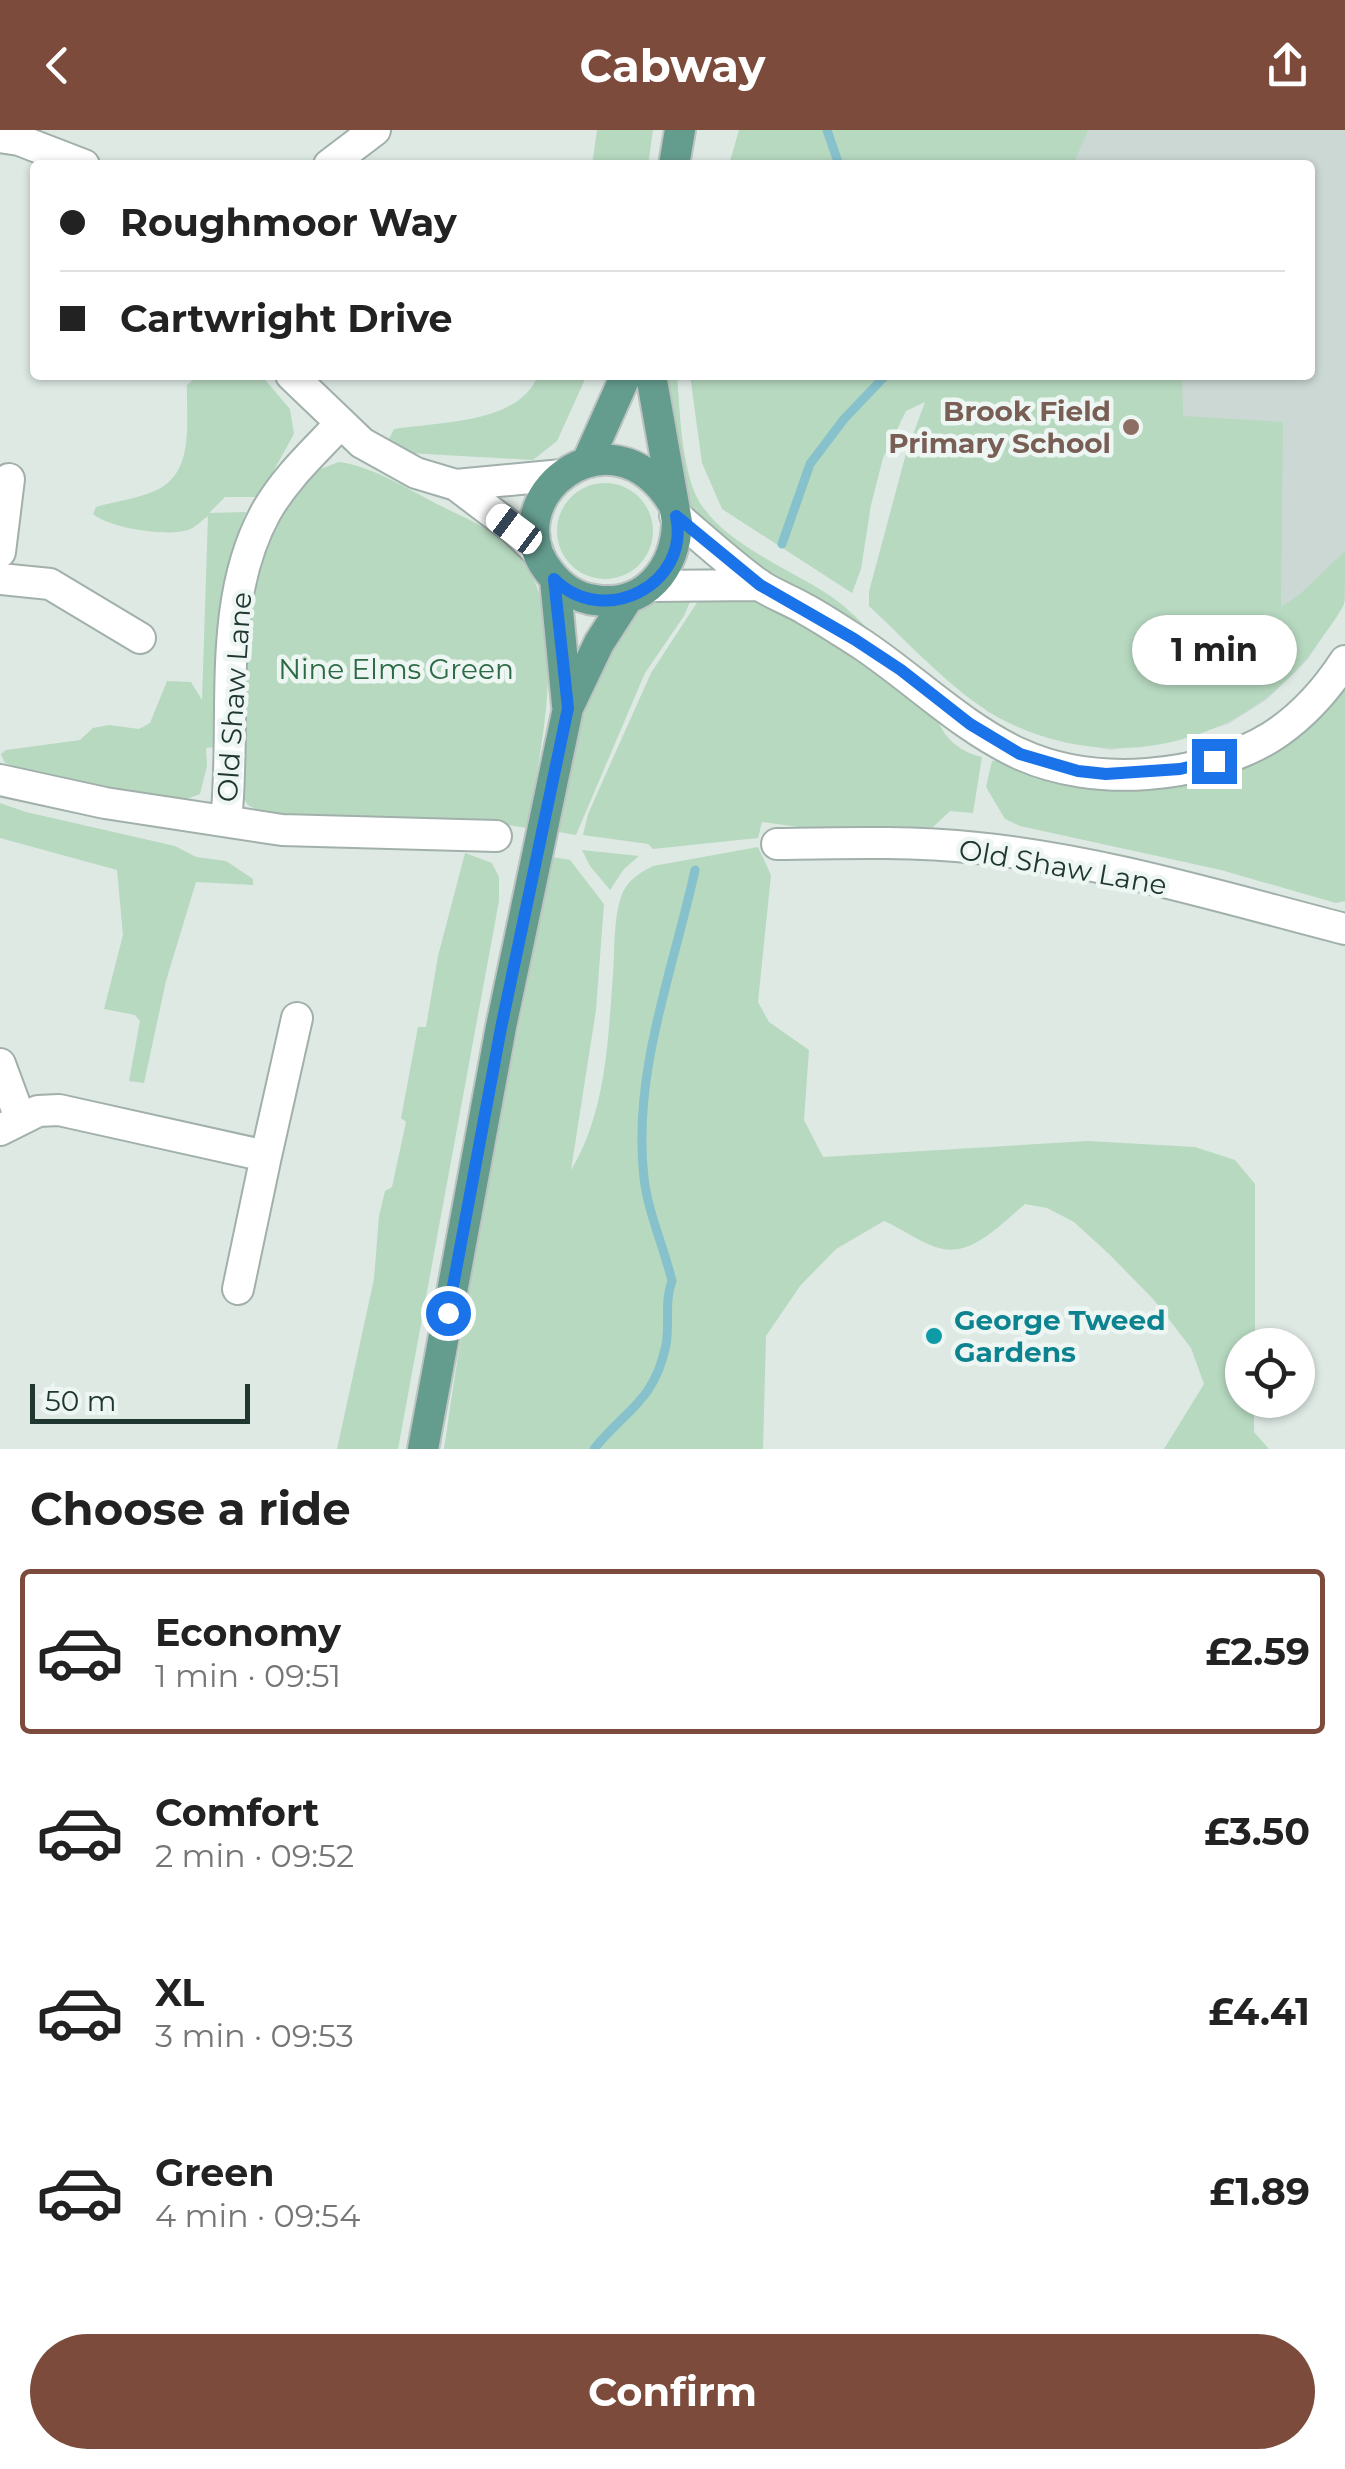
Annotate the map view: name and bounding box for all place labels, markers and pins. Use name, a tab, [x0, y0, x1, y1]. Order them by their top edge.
place label: Brook Field Primary School	[888, 394, 1111, 460]
marker: Brook Field Primary School	[1120, 416, 1142, 438]
place label: George Tweed Gardens	[954, 1303, 1166, 1369]
marker: George Tweed Gardens	[923, 1325, 945, 1347]

